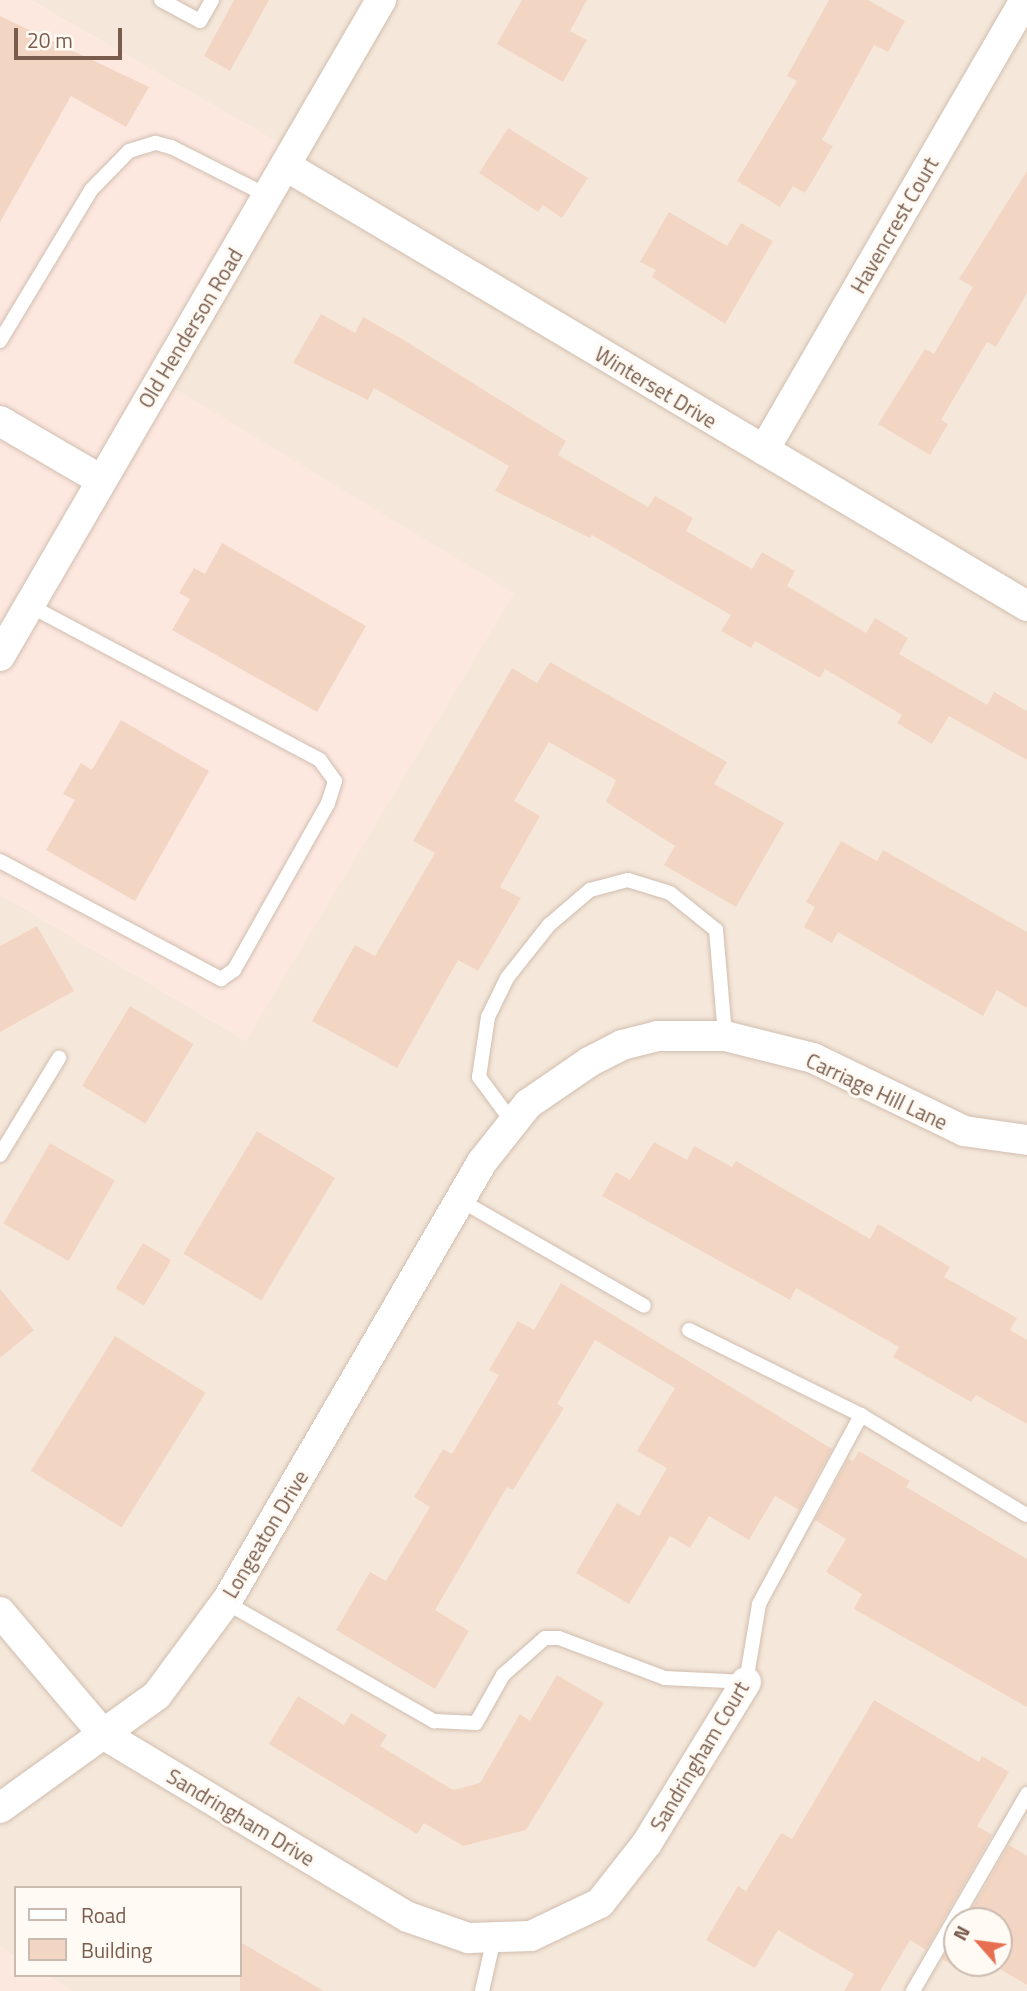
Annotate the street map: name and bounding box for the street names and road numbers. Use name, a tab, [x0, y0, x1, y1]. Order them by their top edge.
street label: Havencrest Court	[845, 152, 943, 298]
street label: Old Henderson Road	[132, 244, 248, 412]
street label: Winterset Drive	[590, 341, 722, 433]
street label: Carriage Hill Lane	[802, 1047, 952, 1135]
street label: Longeaton Drive	[217, 1466, 313, 1602]
street label: Sandringham Court	[644, 1677, 754, 1835]
street label: Sandringham Drive	[162, 1763, 320, 1871]

